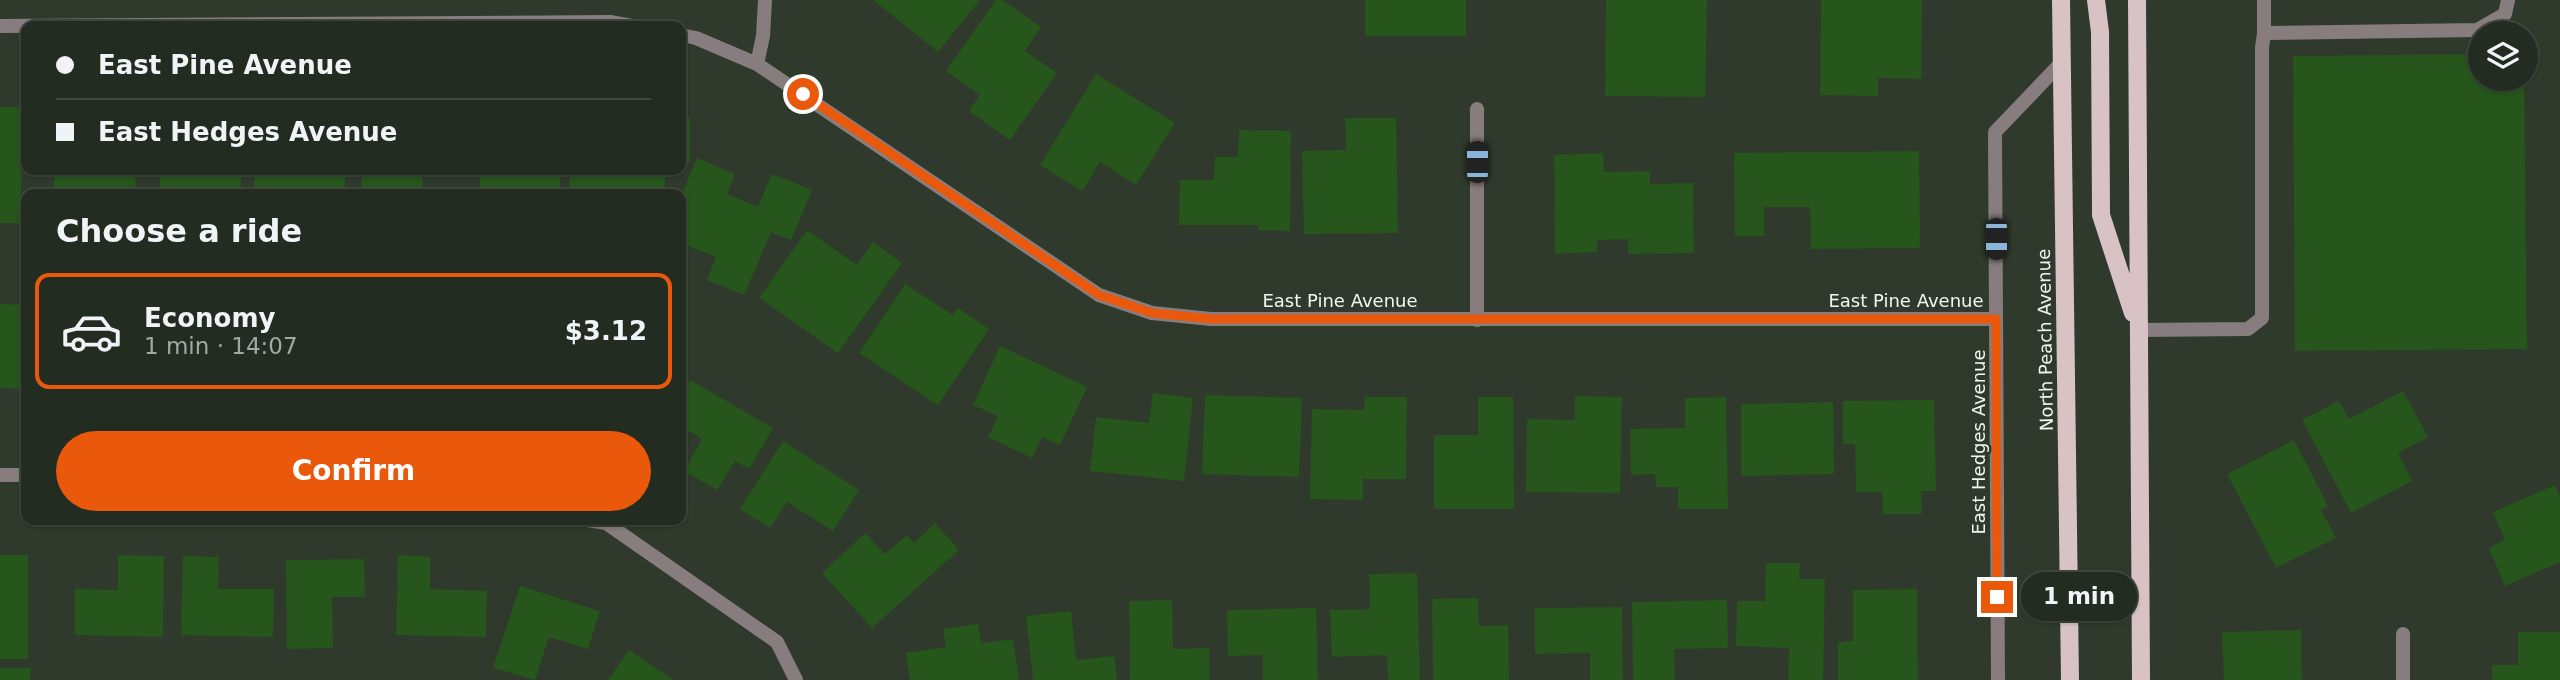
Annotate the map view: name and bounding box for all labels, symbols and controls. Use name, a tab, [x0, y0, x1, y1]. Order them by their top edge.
map controls	[2468, 21, 2538, 91]
button: layers	[2468, 21, 2538, 91]
text: East Pine Avenue	[98, 50, 352, 80]
route start	[787, 78, 819, 110]
text: East Hedges Avenue	[98, 117, 397, 147]
car	[1467, 141, 1488, 183]
text: Choose a ride	[56, 212, 302, 250]
car	[1986, 218, 2007, 260]
street label: North Peach Avenue	[2033, 249, 2057, 431]
street label: East Pine Avenue	[1262, 290, 1418, 311]
street label: East Pine Avenue	[1828, 290, 1984, 311]
icon: car	[60, 300, 123, 363]
text: Economy	[144, 303, 275, 333]
text: $3.12	[565, 316, 647, 346]
text: 1 min · 14:07	[144, 333, 298, 359]
street label: East Hedges Avenue	[1968, 349, 1989, 535]
button: Confirm	[56, 431, 651, 511]
callout: 1 min	[2022, 572, 2137, 622]
route end	[1981, 581, 2013, 613]
text: 1 min	[2043, 583, 2115, 609]

